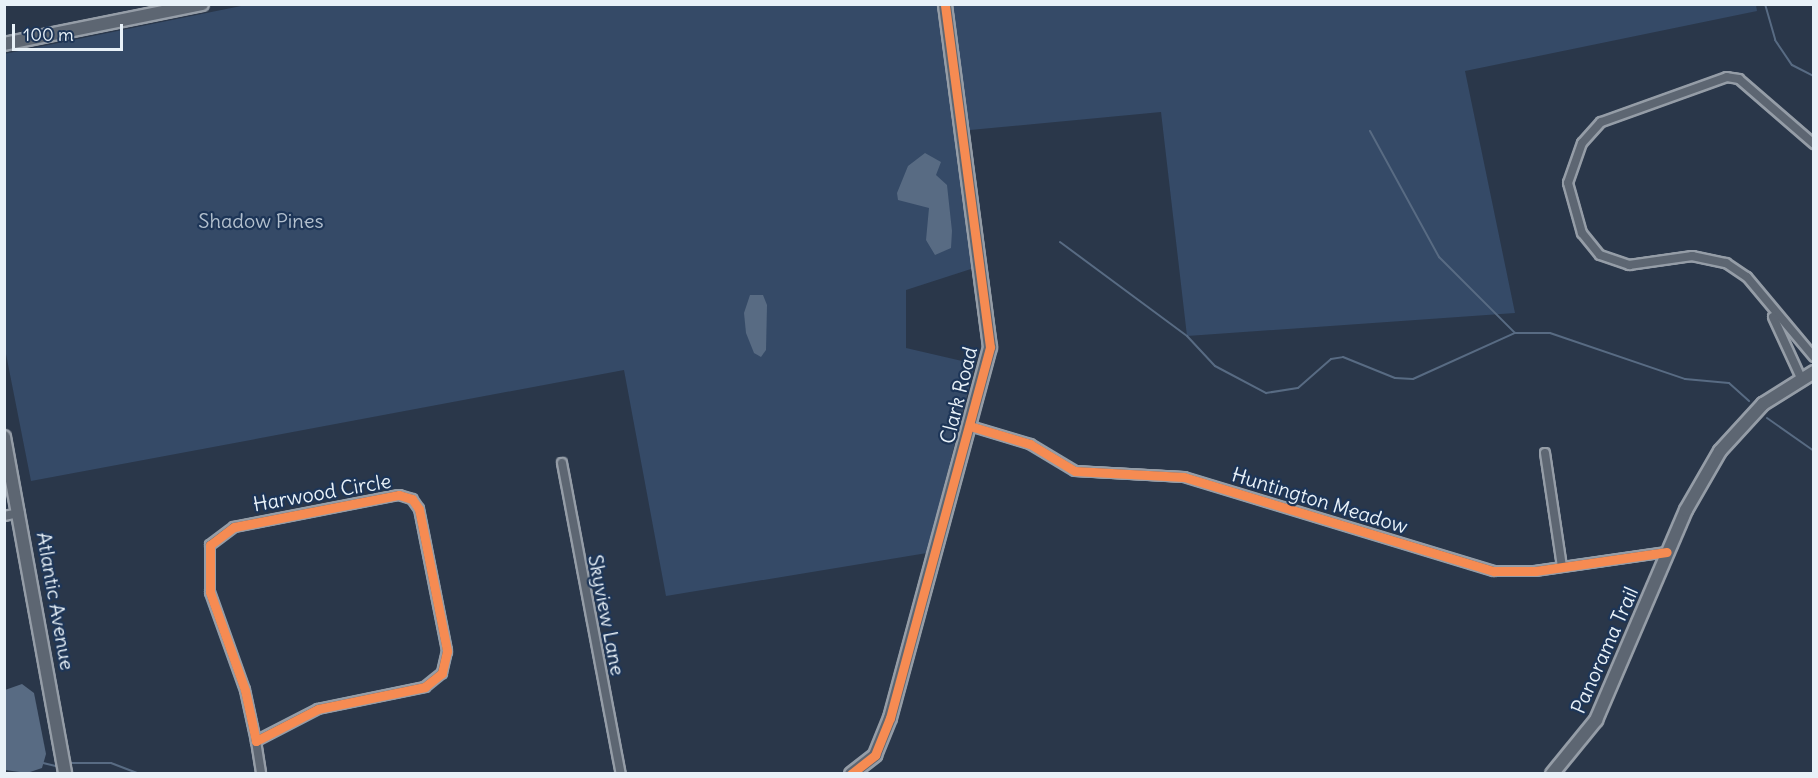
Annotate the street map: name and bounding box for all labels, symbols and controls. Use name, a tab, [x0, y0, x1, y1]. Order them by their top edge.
scale bar	[15, 12, 126, 50]
text: 100 m	[23, 23, 74, 46]
park label: Shadow Pines	[198, 208, 324, 232]
street label: Clark Road	[934, 344, 982, 446]
street label: Huntington Meadow	[1229, 462, 1411, 538]
street label: Harwood Circle	[251, 468, 393, 516]
street label: Atlantic Avenue	[32, 530, 80, 672]
street label: Skyview Lane	[584, 553, 630, 677]
street label: Panorama Trail	[1565, 583, 1643, 717]

